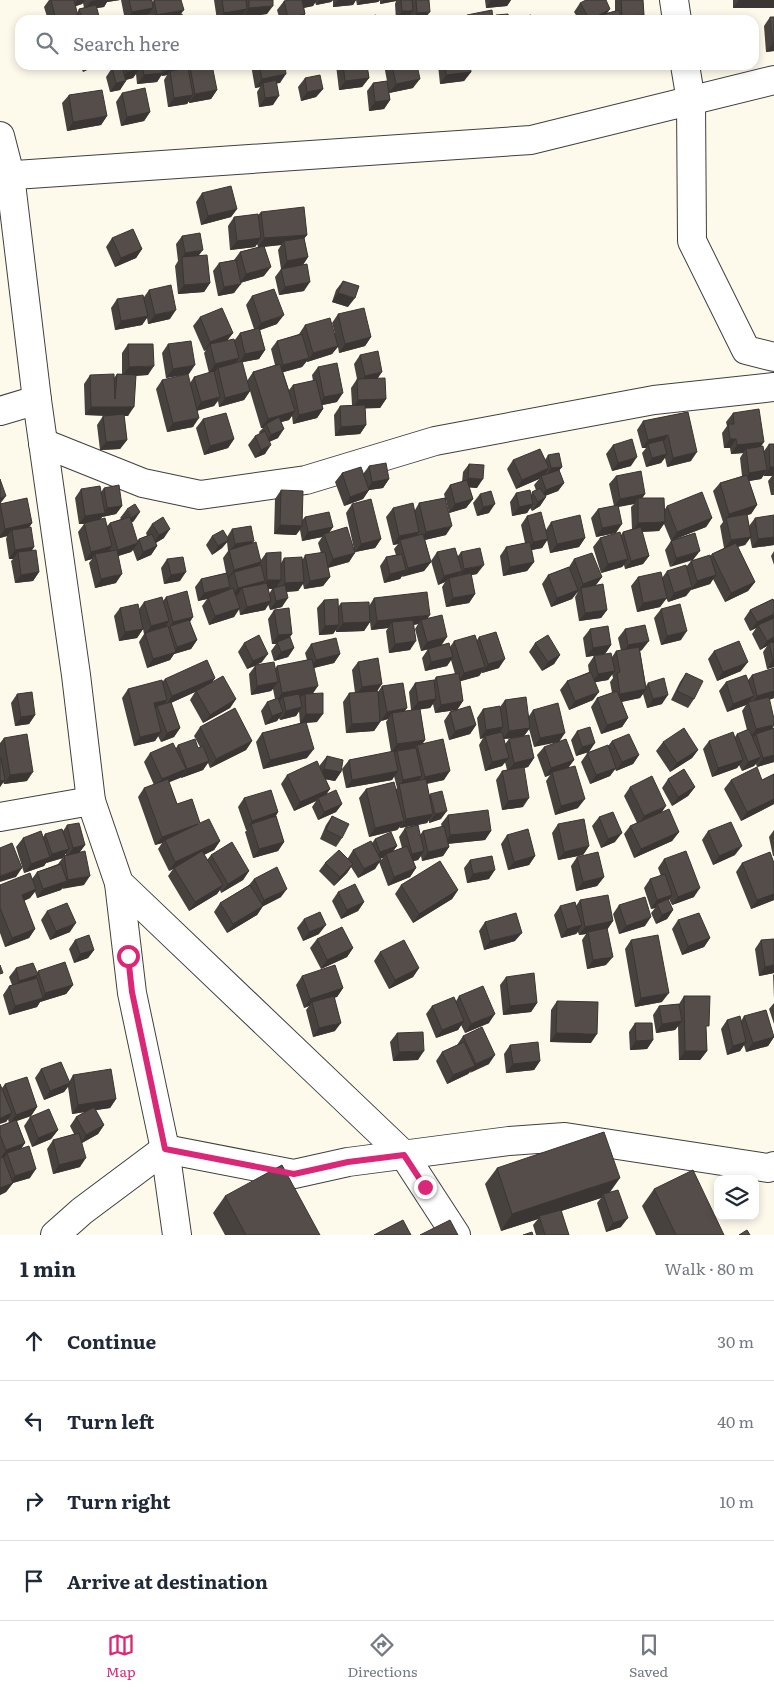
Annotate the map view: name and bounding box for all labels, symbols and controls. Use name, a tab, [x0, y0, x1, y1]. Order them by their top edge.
search box	[15, 15, 759, 70]
icon: search	[33, 29, 61, 57]
text: Search here	[73, 29, 180, 57]
route start	[117, 945, 140, 968]
map controls	[714, 1175, 759, 1220]
button: layers	[714, 1175, 759, 1220]
route end	[414, 1176, 437, 1199]
text: 1 min	[20, 1252, 76, 1283]
text: Walk · 80 m	[665, 1256, 754, 1280]
icon: ahead	[20, 1327, 48, 1355]
text: Continue	[67, 1327, 156, 1355]
text: 30 m	[717, 1329, 754, 1353]
icon: left	[20, 1407, 48, 1435]
text: Turn left	[67, 1407, 154, 1435]
text: 40 m	[717, 1409, 754, 1433]
icon: right	[20, 1487, 48, 1515]
text: Turn right	[67, 1487, 171, 1515]
text: 10 m	[720, 1489, 754, 1513]
icon: arrive	[20, 1567, 48, 1595]
text: Arrive at destination	[67, 1567, 268, 1595]
tab: Map	[106, 1631, 136, 1681]
tab: Directions	[347, 1631, 417, 1681]
tab: Saved	[629, 1631, 668, 1681]

